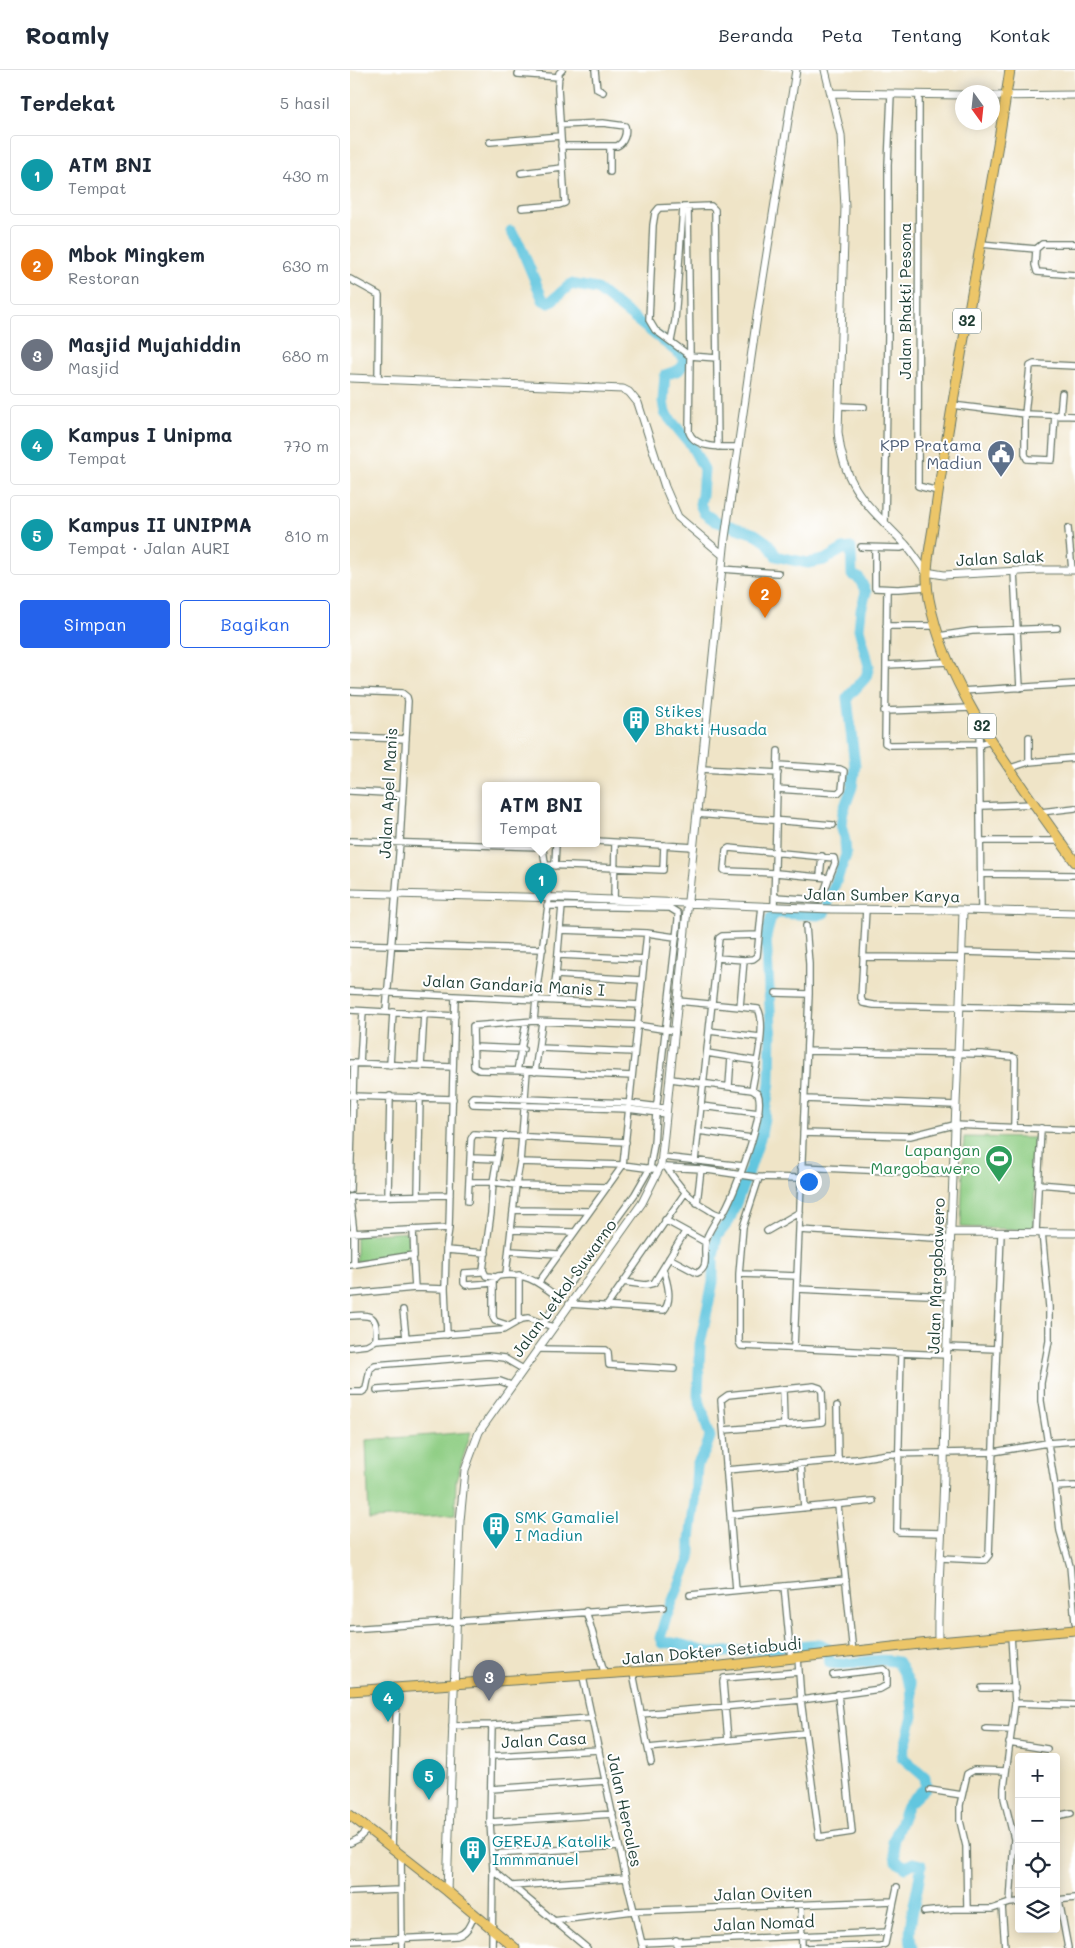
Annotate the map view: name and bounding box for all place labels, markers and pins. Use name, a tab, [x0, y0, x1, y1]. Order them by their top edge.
place label: KPP Pratama Madiun	[880, 434, 982, 473]
public building icon: KPP Pratama Madiun	[986, 439, 1016, 478]
pin: 2	[749, 577, 781, 618]
place label: Stikes Bhakti Husada	[655, 700, 768, 739]
building icon: Stikes Bhakti Husada	[621, 705, 651, 744]
pin: 1	[525, 863, 557, 904]
place label: Lapangan Margobawero	[870, 1139, 980, 1178]
sports icon: Lapangan Margobawero	[984, 1144, 1014, 1183]
place label: SMK Gamaliel I Madiun	[515, 1506, 619, 1545]
building icon: SMK Gamaliel I Madiun	[481, 1511, 511, 1550]
pin: 3	[473, 1660, 505, 1701]
pin: 4	[372, 1681, 404, 1722]
pin: 5	[413, 1759, 445, 1800]
place label: GEREJA Katolik Immmanuel	[492, 1830, 611, 1869]
building icon: GEREJA Katolik Immmanuel	[458, 1835, 488, 1874]

